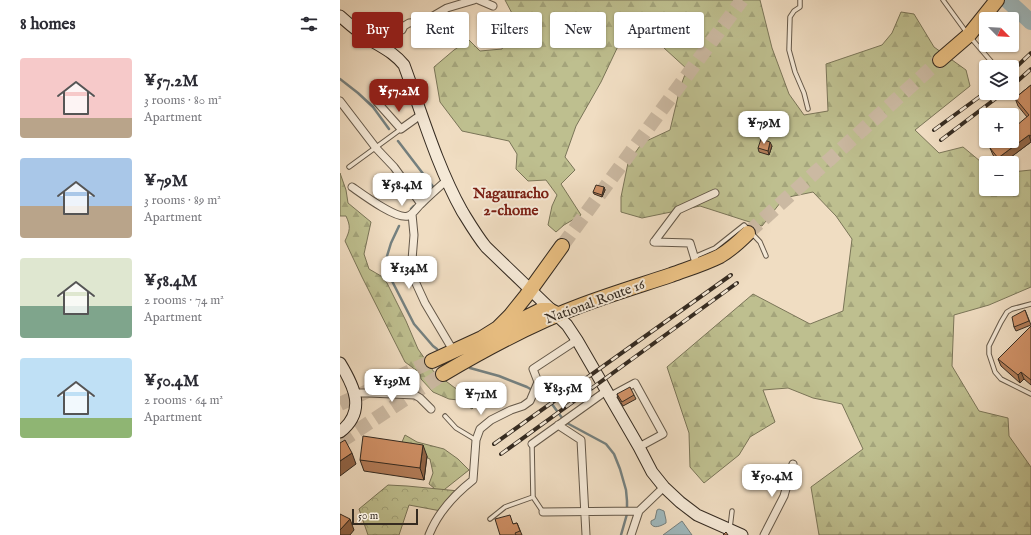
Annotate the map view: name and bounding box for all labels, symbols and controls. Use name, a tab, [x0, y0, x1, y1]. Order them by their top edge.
chip: Buy	[352, 12, 403, 48]
chip: Rent	[411, 12, 469, 48]
chip: Filters	[477, 12, 542, 48]
chip: New	[550, 12, 606, 48]
chip: Apartment	[614, 12, 704, 48]
north arrow	[979, 12, 1019, 52]
map controls	[979, 12, 1019, 196]
icon: filters	[298, 13, 320, 35]
text: 8 homes	[20, 14, 75, 35]
button: layers	[979, 60, 1019, 100]
text: ¥57.2M	[144, 71, 198, 92]
icon: home	[52, 74, 100, 122]
pin: ¥57.2M	[366, 79, 432, 113]
text: ¥57.2M	[378, 83, 420, 100]
text: 3 rooms · 80 m²	[144, 92, 222, 109]
button: +	[979, 108, 1019, 148]
text: Apartment	[144, 109, 202, 126]
pin: ¥79M	[740, 111, 788, 145]
text: ¥79M	[747, 115, 781, 132]
button: −	[979, 156, 1019, 196]
text: ¥79M	[144, 171, 188, 192]
pin: ¥58.4M	[369, 173, 435, 207]
icon: home	[52, 174, 100, 222]
text: ¥58.4M	[382, 177, 422, 194]
district label: Nagauracho 2-chome	[472, 184, 549, 220]
text: 3 rooms · 89 m²	[144, 192, 221, 209]
text: Apartment	[144, 209, 202, 226]
pin: ¥134M	[381, 256, 437, 290]
text: ¥134M	[390, 260, 428, 277]
text: ¥58.4M	[144, 271, 197, 292]
icon: home	[52, 274, 100, 322]
street label: National Route 16	[543, 275, 648, 328]
text: 2 rooms · 74 m²	[144, 292, 224, 309]
text: Apartment	[144, 309, 202, 326]
pin: ¥139M	[364, 369, 420, 403]
text: ¥50.4M	[144, 371, 199, 392]
text: ¥139M	[373, 373, 411, 390]
icon: home	[52, 374, 100, 422]
pin: ¥83.5M	[530, 376, 596, 410]
text: ¥83.5M	[543, 380, 583, 397]
pin: ¥71M	[457, 382, 505, 416]
text: ¥71M	[465, 386, 497, 403]
text: 2 rooms · 64 m²	[144, 392, 223, 409]
text: Apartment	[144, 409, 202, 426]
pin: ¥50.4M	[739, 464, 805, 498]
text: ¥50.4M	[751, 468, 793, 485]
scale bar	[352, 507, 418, 526]
text: 50 m	[358, 509, 378, 523]

